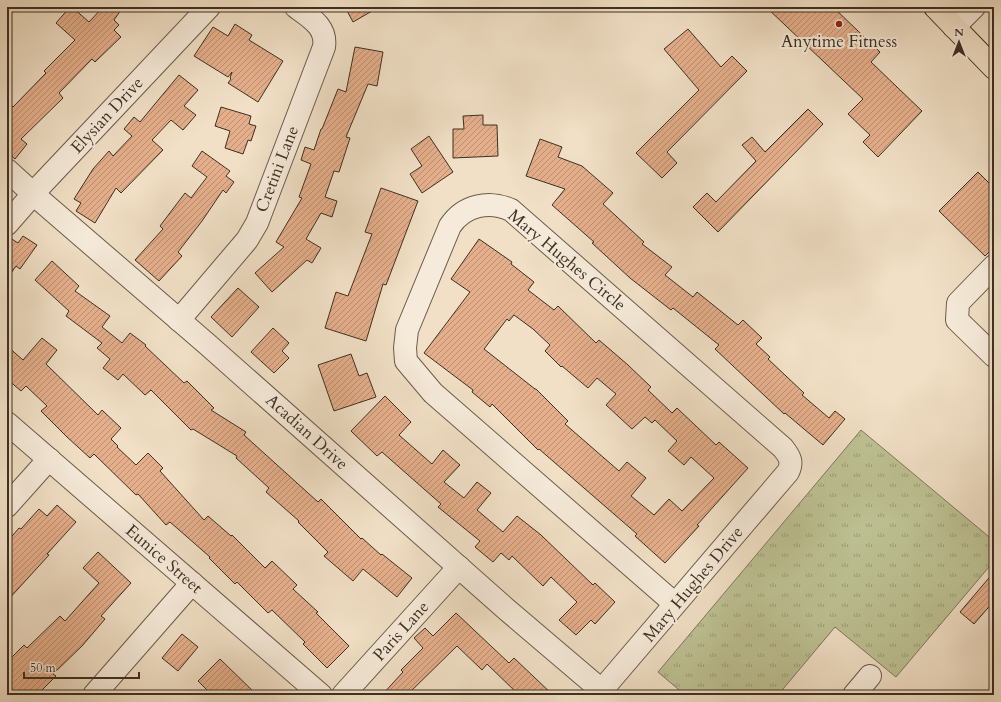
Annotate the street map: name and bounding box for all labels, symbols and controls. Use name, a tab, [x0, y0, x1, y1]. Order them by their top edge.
marker: Anytime Fitness	[834, 19, 844, 29]
north arrow	[939, 22, 979, 62]
text: N	[954, 25, 964, 40]
place label: Anytime Fitness	[781, 30, 897, 53]
street label: Elysian Drive	[66, 72, 148, 158]
street label: Cretini Lane	[250, 122, 304, 216]
street label: Mary Hughes Circle	[503, 204, 631, 316]
street label: Acadian Drive	[261, 389, 353, 475]
street label: Eunice Street	[121, 519, 208, 599]
street label: Mary Hughes Drive	[638, 521, 748, 647]
street label: Paris Lane	[368, 596, 434, 666]
scale bar	[24, 654, 139, 680]
text: 50 m	[30, 660, 57, 676]

